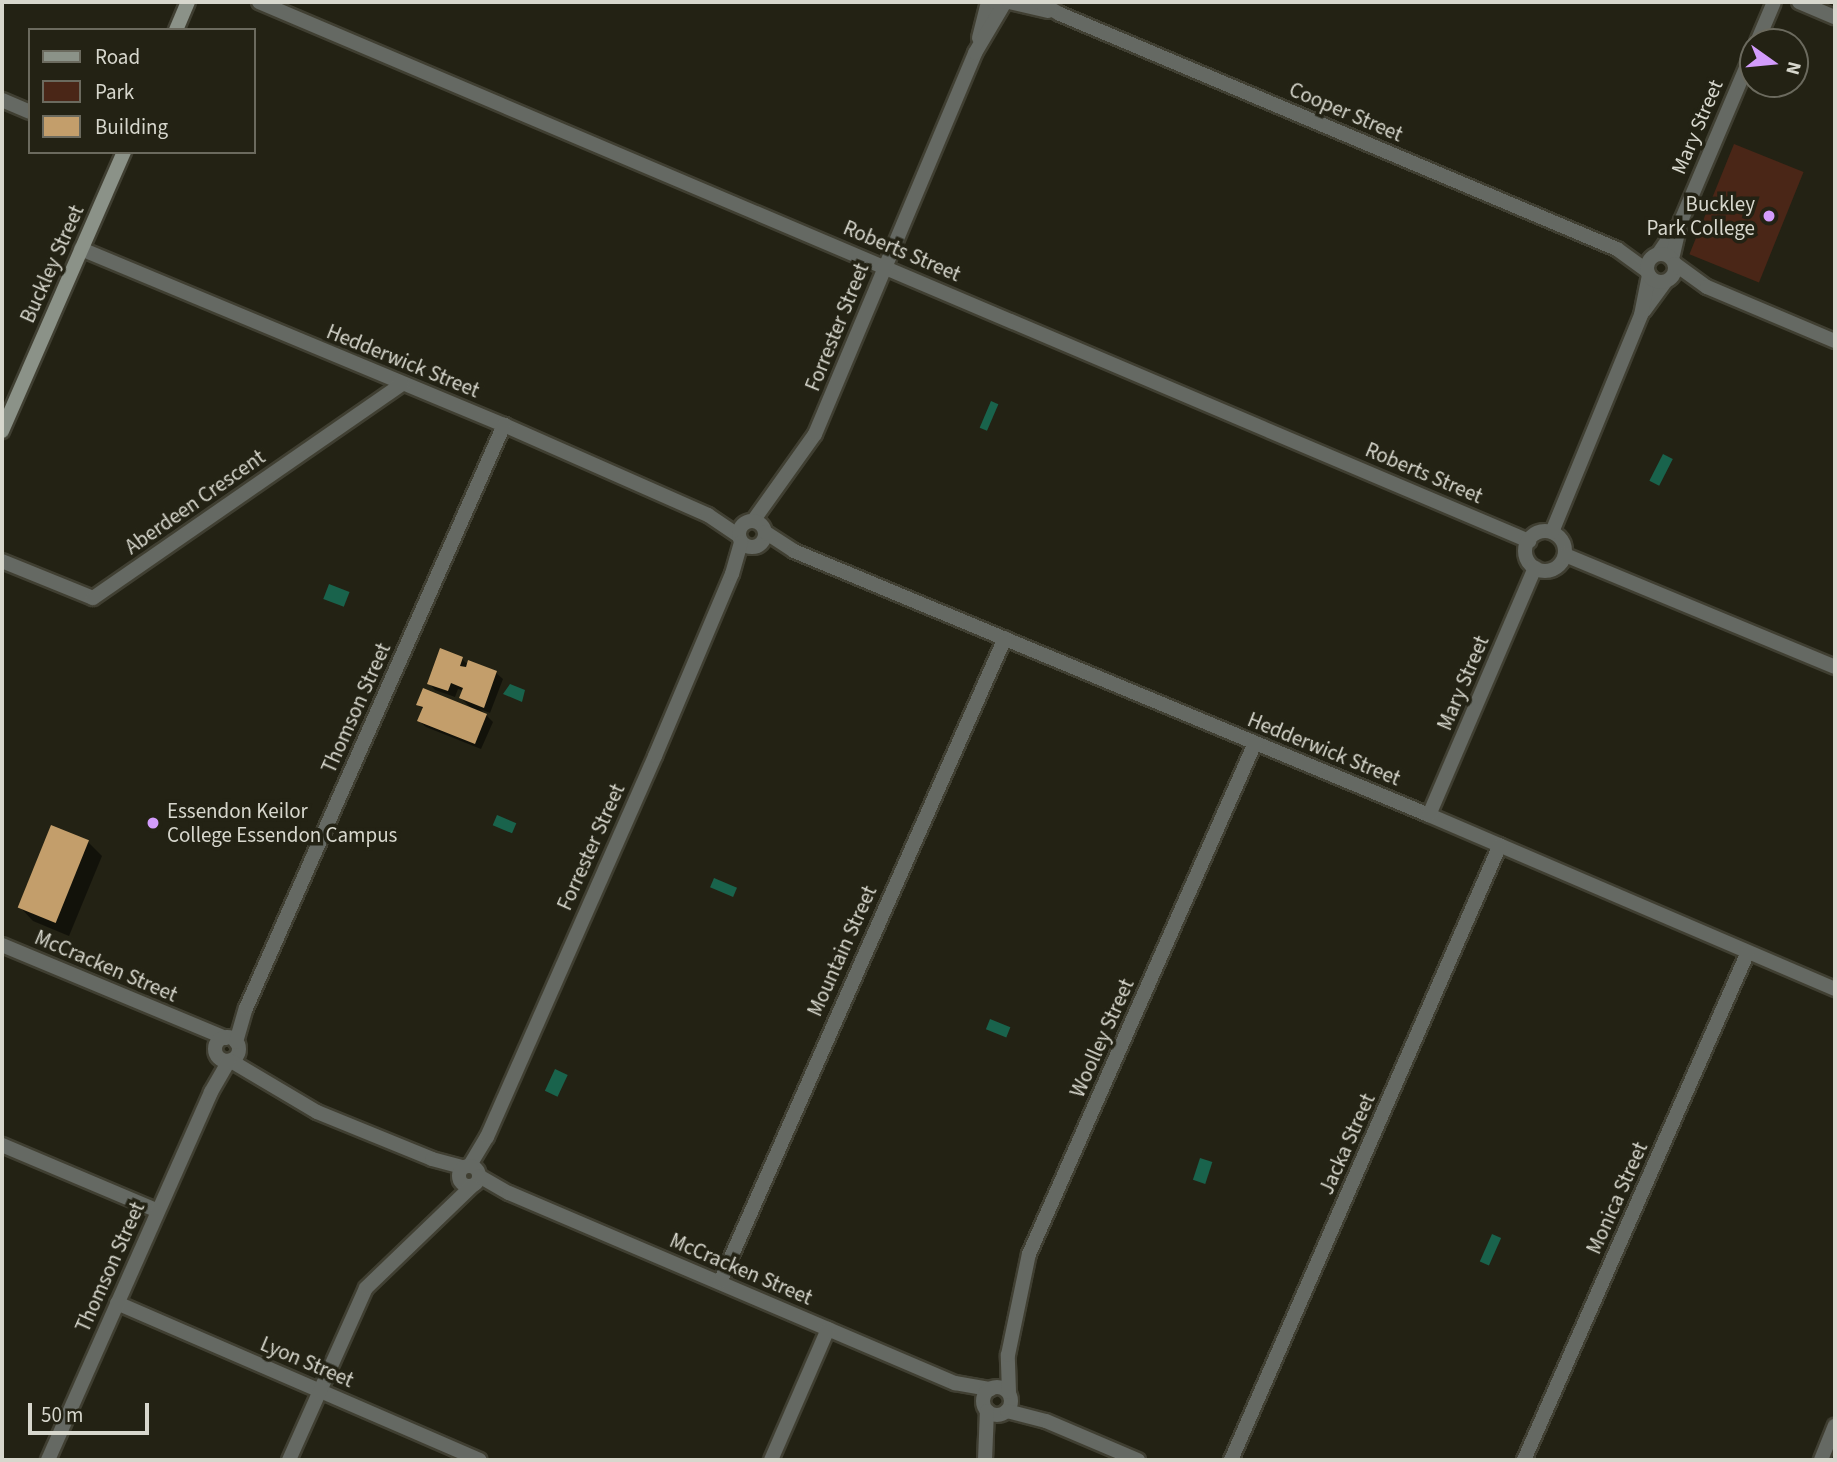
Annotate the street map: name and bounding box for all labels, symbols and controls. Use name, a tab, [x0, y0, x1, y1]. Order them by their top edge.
legend	[28, 28, 256, 154]
north arrow	[1739, 28, 1809, 98]
text: Road	[95, 42, 140, 72]
text: N	[1778, 58, 1808, 78]
street label: Mary Street	[1666, 76, 1728, 178]
text: Park	[95, 77, 134, 107]
street label: Cooper Street	[1285, 77, 1407, 147]
text: Building	[95, 112, 168, 142]
place label: Buckley Park College	[1647, 191, 1755, 241]
street label: Buckley Street	[15, 201, 89, 327]
marker: Buckley Park College	[1761, 208, 1777, 224]
street label: Roberts Street	[840, 215, 964, 287]
street label: Forrester Street	[800, 259, 874, 395]
street label: Hedderwick Street	[323, 319, 483, 403]
street label: Roberts Street	[1362, 437, 1486, 509]
street label: Aberdeen Crescent	[120, 444, 270, 560]
street label: Mary Street	[1432, 632, 1494, 734]
street label: Thomson Street	[316, 639, 396, 777]
street label: Hedderwick Street	[1244, 707, 1404, 791]
street label: Forrester Street	[552, 780, 630, 914]
place label: Essendon Keilor College Essendon Campus	[167, 798, 397, 848]
marker: Essendon Keilor College Essendon Campus	[145, 815, 161, 831]
street label: Mountain Street	[802, 882, 882, 1020]
street label: McCracken Street	[31, 925, 181, 1007]
street label: Woolley Street	[1065, 975, 1139, 1101]
street label: Jacka Street	[1314, 1090, 1380, 1198]
street label: Monica Street	[1581, 1138, 1653, 1258]
street label: Thomson Street	[70, 1198, 150, 1336]
street label: McCracken Street	[666, 1228, 816, 1310]
street label: Lyon Street	[257, 1331, 357, 1393]
scale bar	[32, 1388, 152, 1432]
text: 50 m	[41, 1400, 83, 1430]

